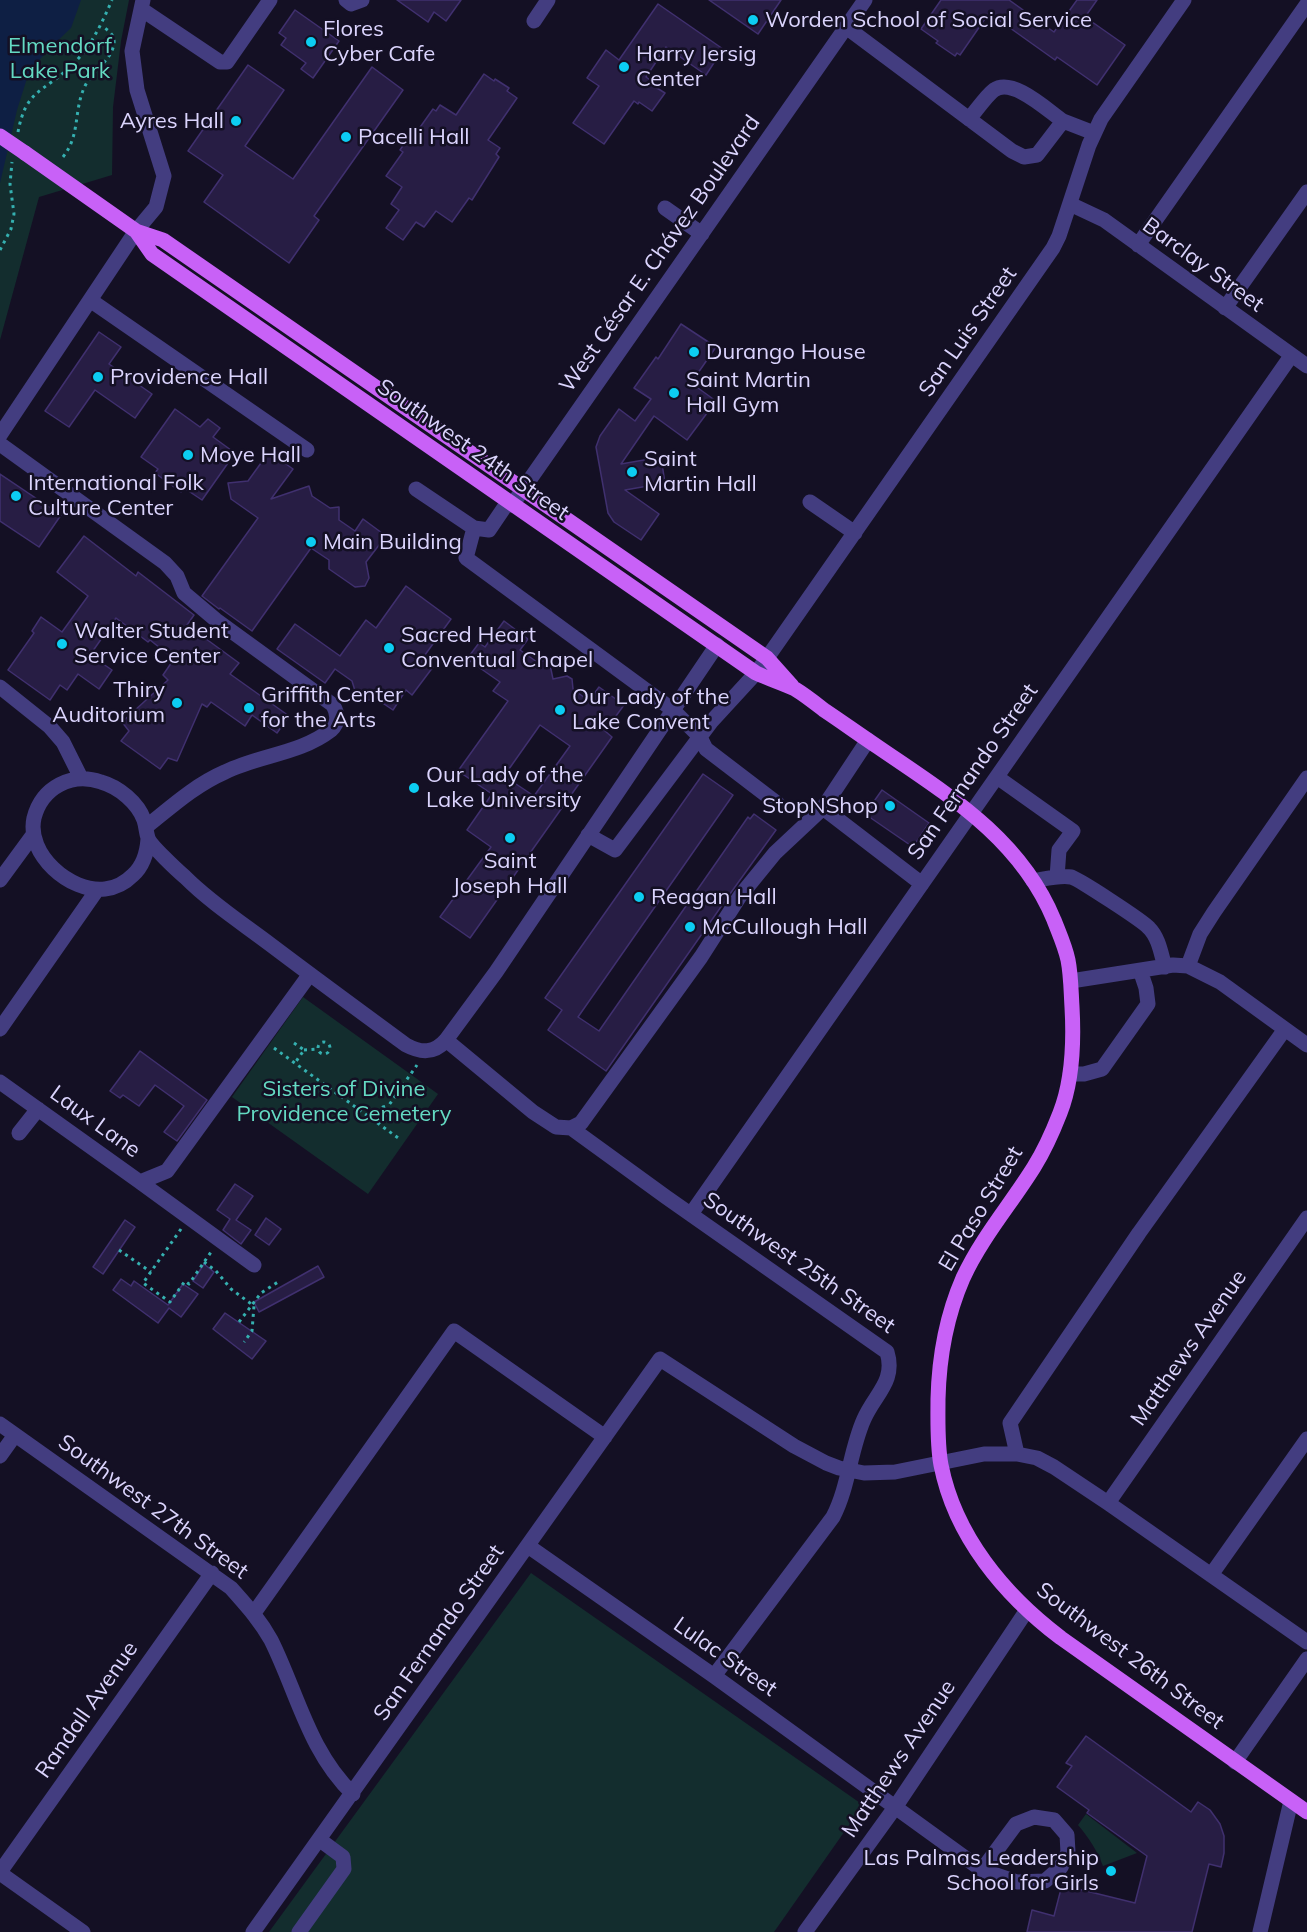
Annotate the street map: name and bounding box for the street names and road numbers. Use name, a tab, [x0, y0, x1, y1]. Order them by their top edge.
street label: West César E. Chávez Boulevard	[554, 110, 766, 398]
street label: Barclay Street	[1137, 212, 1269, 318]
street label: San Luis Street	[913, 262, 1023, 402]
street label: Southwest 24th Street	[372, 374, 574, 526]
street label: San Fernando Street	[902, 679, 1044, 865]
street label: Laux Lane	[45, 1080, 145, 1164]
street label: El Paso Street	[933, 1142, 1029, 1276]
street label: Southwest 25th Street	[698, 1187, 900, 1339]
street label: Matthews Avenue	[1125, 1265, 1253, 1431]
street label: Southwest 27th Street	[53, 1429, 253, 1585]
street label: San Fernando Street	[368, 1540, 510, 1726]
street label: Southwest 26th Street	[1031, 1577, 1229, 1735]
street label: Lulac Street	[668, 1612, 782, 1702]
street label: Randall Avenue	[30, 1637, 144, 1783]
street label: Matthews Avenue	[837, 1675, 961, 1843]

